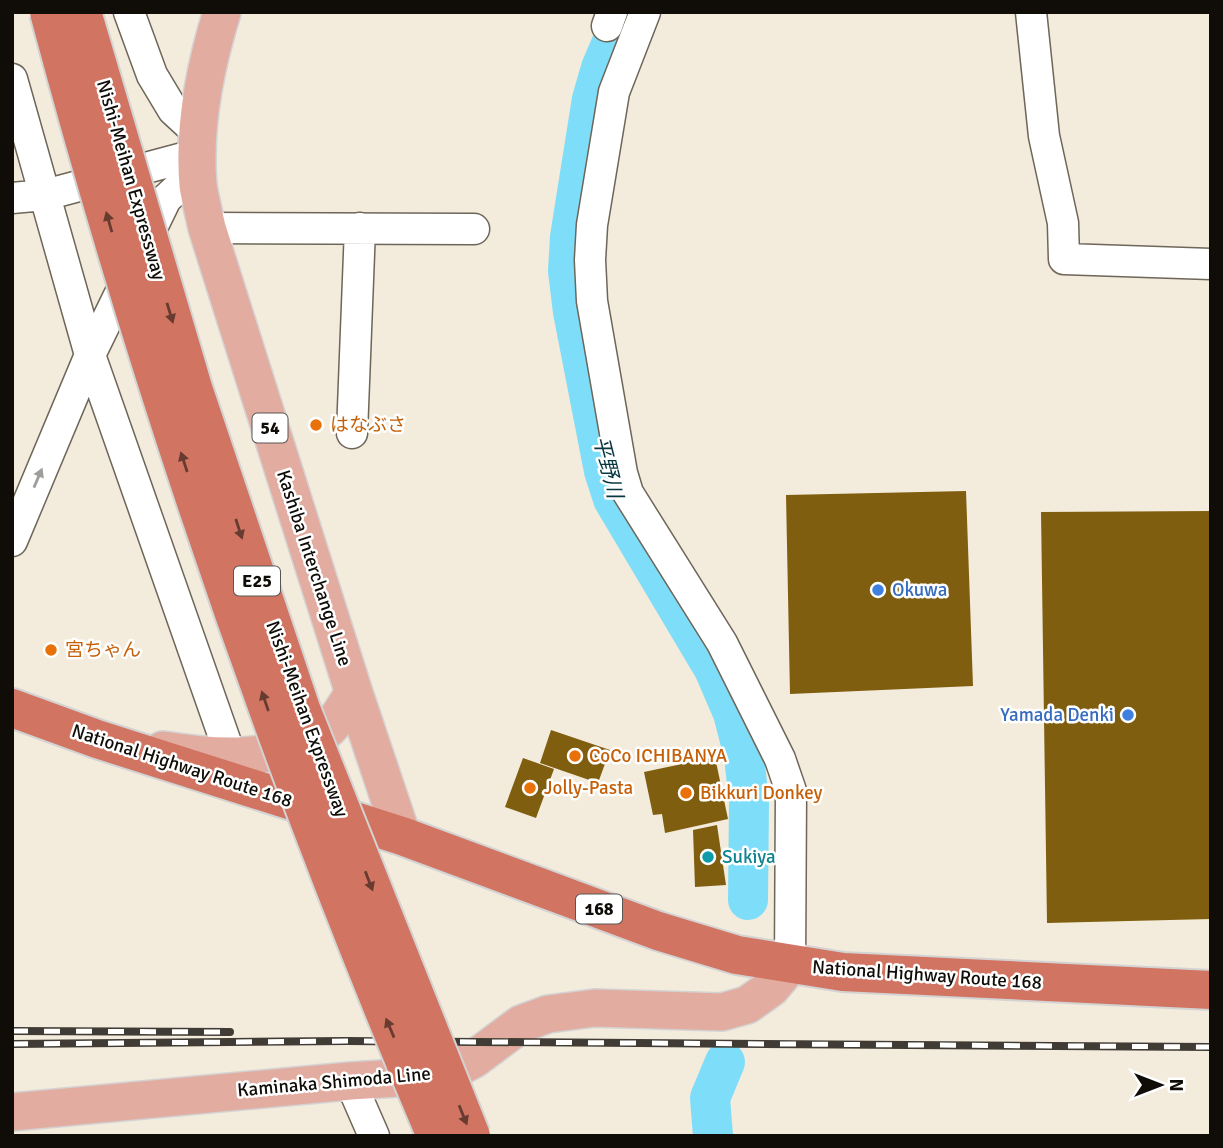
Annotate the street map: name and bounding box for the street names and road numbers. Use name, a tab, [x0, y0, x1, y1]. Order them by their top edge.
street label: Nishi-Meihan Expressway	[91, 77, 171, 283]
road number: 54	[252, 414, 288, 442]
street label: Kashiba Interchange Line	[271, 467, 357, 669]
road number: E25	[234, 566, 280, 596]
street label: Nishi-Meihan Expressway	[260, 618, 354, 821]
street label: National Highway Route 168	[69, 719, 295, 813]
road number: 168	[576, 894, 622, 924]
street label: National Highway Route 168	[811, 955, 1043, 995]
street label: Kaminaka Shimoda Line	[236, 1062, 432, 1102]

